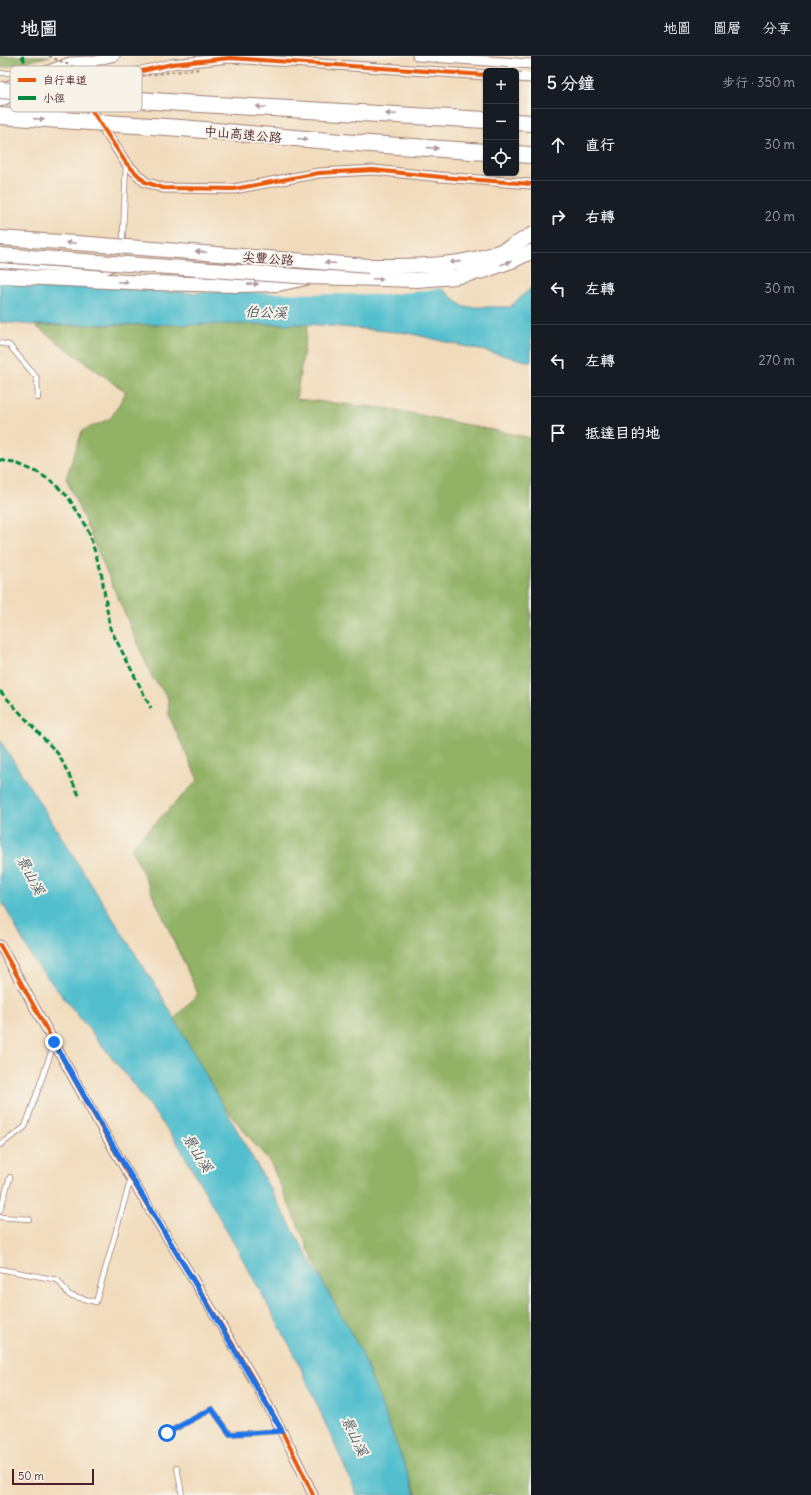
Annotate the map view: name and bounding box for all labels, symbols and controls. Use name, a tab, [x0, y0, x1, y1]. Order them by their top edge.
text: 地圖	[20, 16, 58, 40]
text: 地圖	[663, 19, 691, 37]
text: 圖層	[713, 19, 741, 37]
text: 分享	[763, 19, 791, 37]
legend	[10, 66, 142, 112]
map controls	[483, 68, 519, 176]
button: +	[483, 68, 519, 104]
text: 5 分鐘	[547, 72, 595, 94]
text: 自行車道	[43, 73, 87, 87]
text: 步行 · 350 m	[722, 74, 795, 91]
text: 小徑	[43, 91, 65, 105]
one-way arrow	[254, 104, 267, 110]
button: −	[483, 104, 519, 140]
one-way arrow	[385, 110, 397, 117]
one-way arrow	[33, 115, 45, 122]
street label: 中山高速公路	[203, 123, 283, 146]
icon: ahead	[547, 134, 569, 156]
text: 直行	[585, 135, 615, 154]
one-way arrow	[297, 136, 309, 142]
text: 30 m	[765, 136, 795, 153]
button: locate	[483, 140, 519, 176]
one-way arrow	[427, 145, 439, 152]
icon: right	[547, 206, 569, 228]
text: 右轉	[585, 207, 615, 226]
text: 20 m	[765, 208, 795, 225]
one-way arrow	[65, 239, 77, 246]
street label: 尖豐公路	[241, 248, 295, 269]
one-way arrow	[195, 249, 207, 256]
one-way arrow	[324, 259, 336, 266]
one-way arrow	[449, 259, 461, 265]
one-way arrow	[500, 260, 512, 266]
one-way arrow	[372, 276, 385, 282]
icon: left	[547, 278, 569, 300]
one-way arrow	[117, 279, 130, 285]
text: 左轉	[585, 279, 615, 298]
text: 30 m	[765, 280, 795, 297]
one-way arrow	[247, 281, 259, 288]
water label: 伯公溪	[245, 302, 288, 322]
icon: left	[547, 350, 569, 372]
text: 左轉	[585, 351, 615, 370]
text: 270 m	[758, 352, 795, 369]
icon: arrive	[547, 422, 569, 444]
text: 抵達目的地	[585, 423, 660, 442]
water label: 景山溪	[13, 852, 49, 899]
route end	[45, 1033, 63, 1051]
water label: 景山溪	[179, 1130, 217, 1176]
water label: 景山溪	[338, 1413, 372, 1460]
route start	[158, 1424, 176, 1442]
scale bar	[12, 1467, 94, 1486]
text: 50 m	[18, 1469, 44, 1483]

